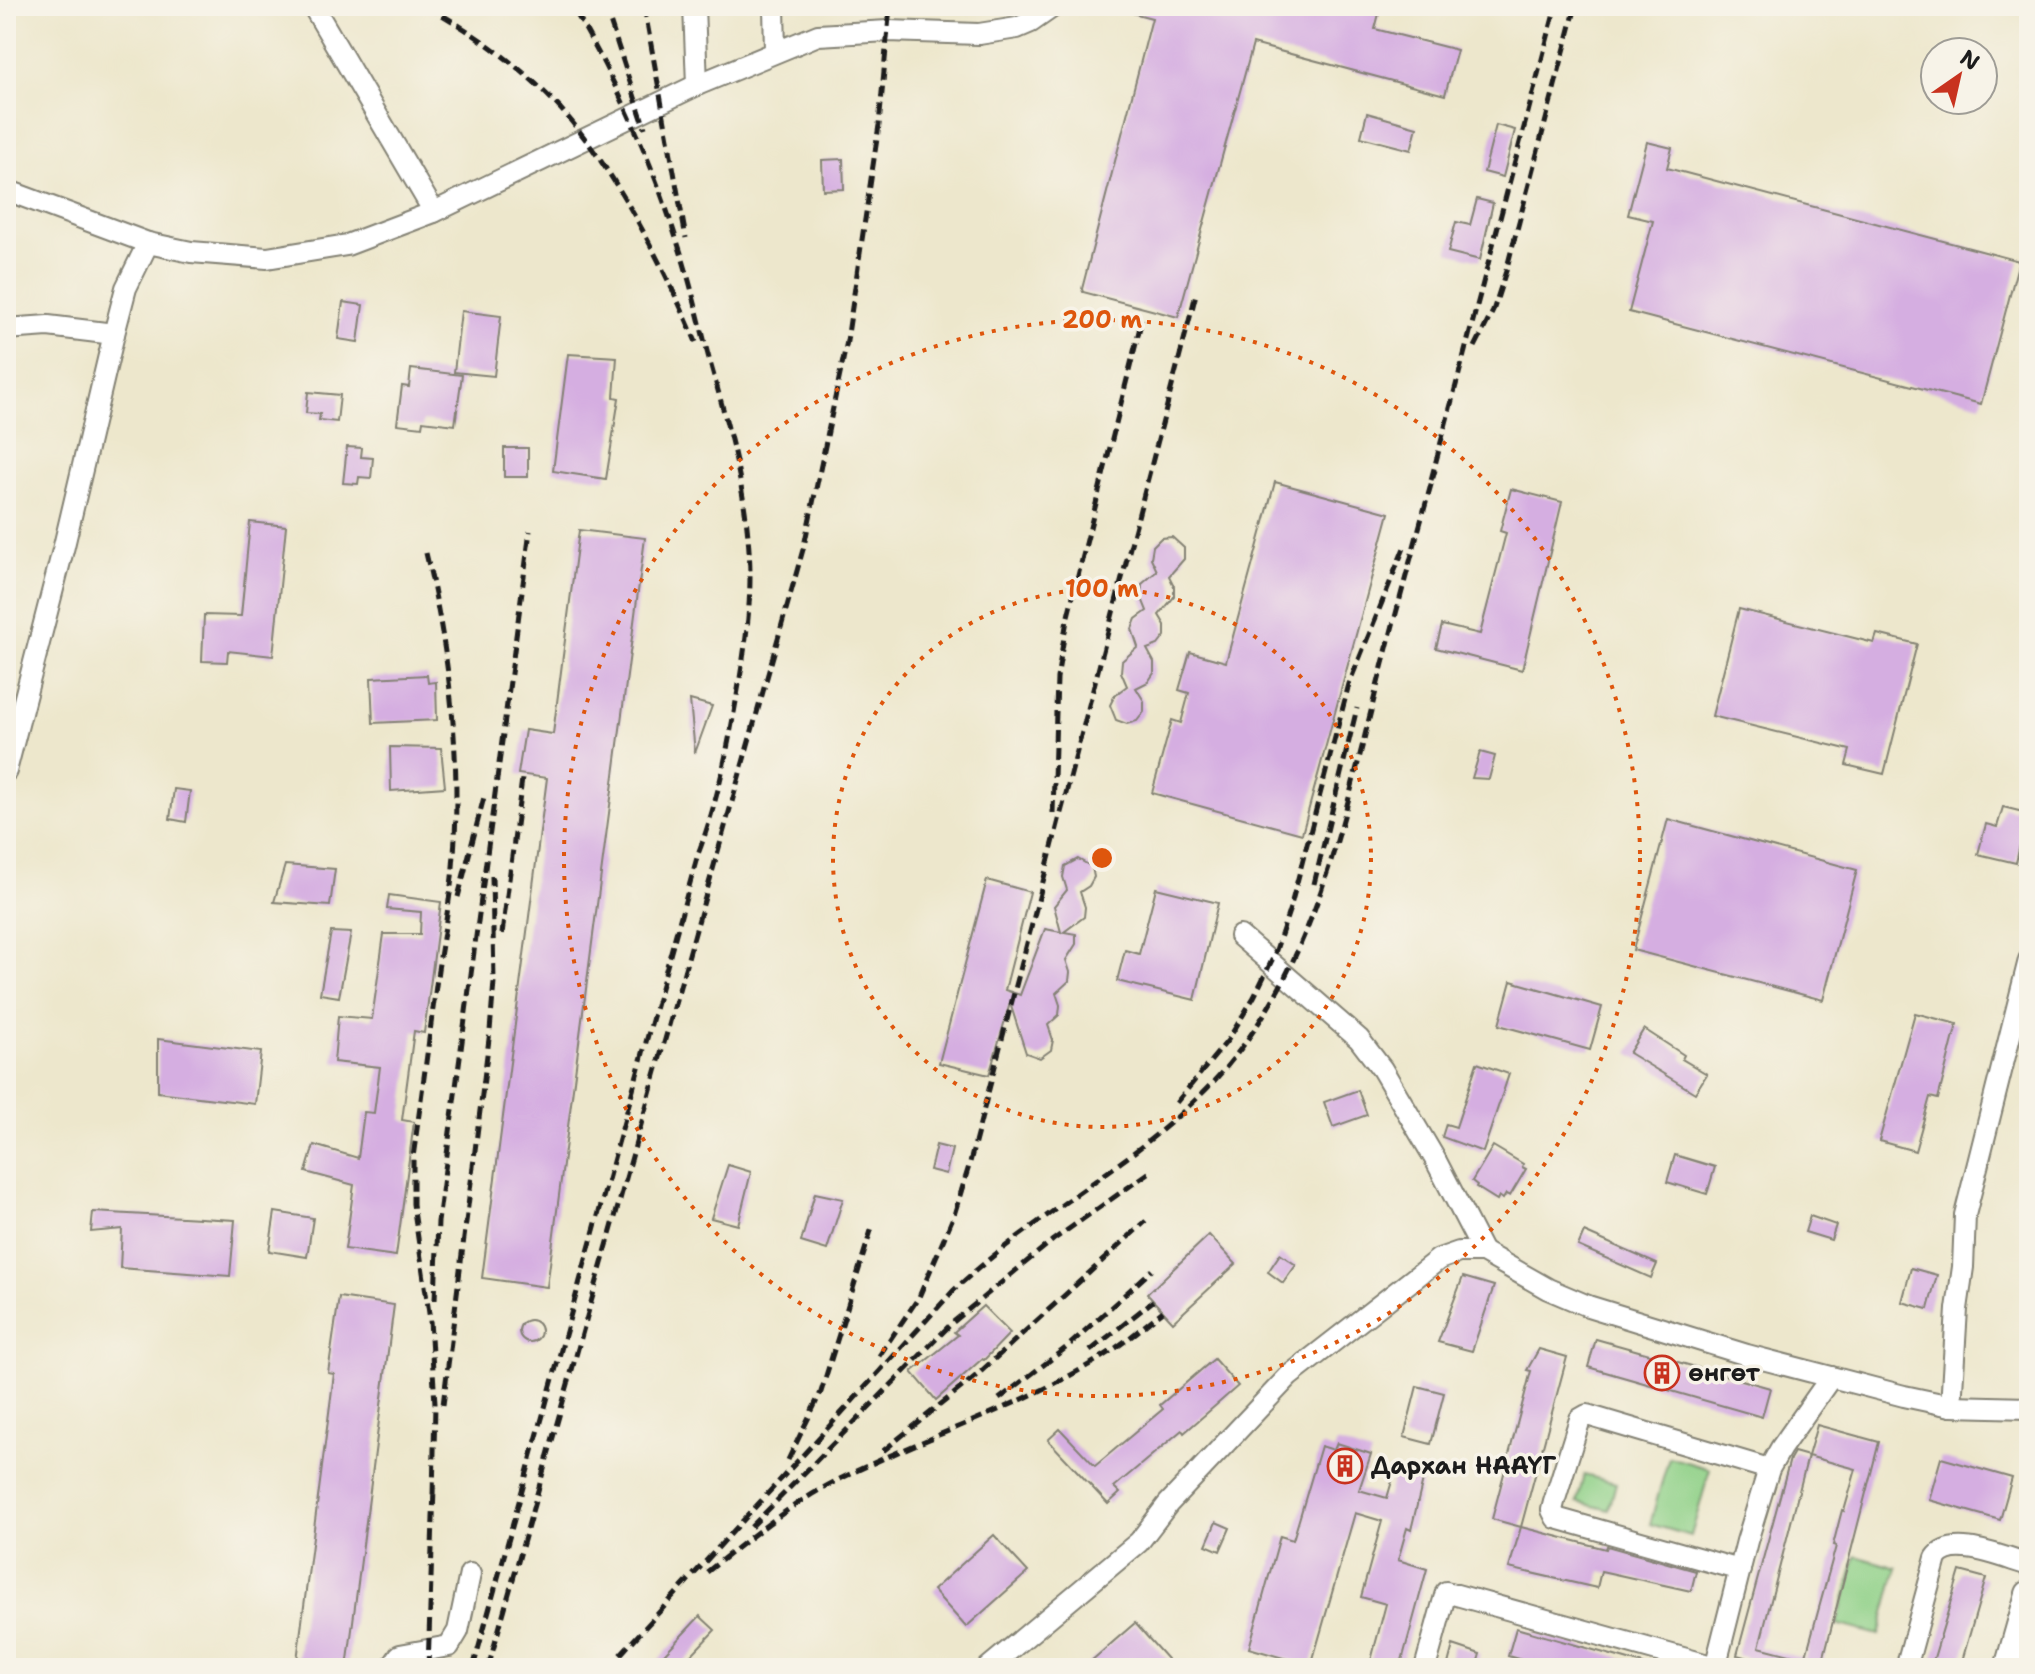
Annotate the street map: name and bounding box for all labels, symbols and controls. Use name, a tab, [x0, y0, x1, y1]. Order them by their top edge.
north arrow	[1919, 36, 1999, 116]
text: N	[1955, 43, 1985, 77]
text: 200 m	[1062, 304, 1142, 336]
text: 100 m	[1065, 573, 1139, 605]
centre of rings	[1088, 844, 1116, 872]
building icon: өнгөт	[1643, 1354, 1681, 1392]
place label: өнгөт	[1688, 1357, 1760, 1389]
building icon: Дархан НААҮГ	[1326, 1447, 1364, 1485]
place label: Дархан НААҮГ	[1371, 1450, 1556, 1482]

